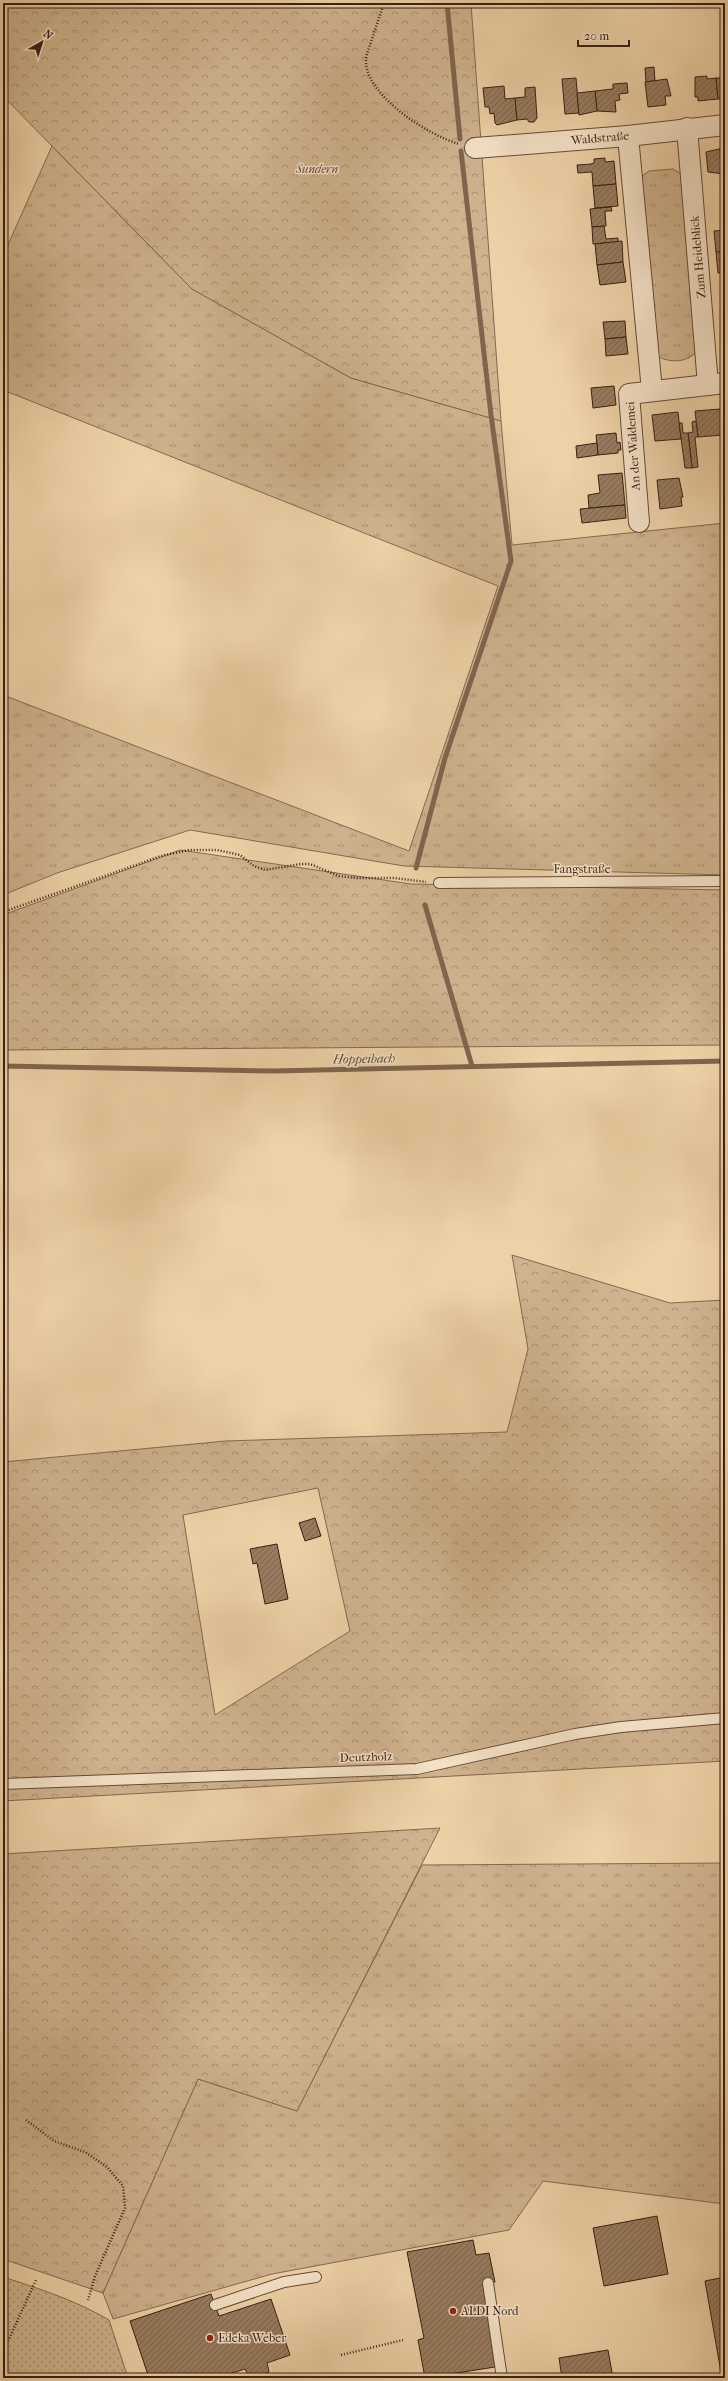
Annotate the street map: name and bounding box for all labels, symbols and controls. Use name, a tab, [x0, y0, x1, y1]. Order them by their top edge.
north arrow	[22, 22, 62, 62]
scale bar	[578, 22, 629, 48]
text: N	[41, 27, 56, 43]
text: 20 m	[584, 29, 609, 43]
street label: Waldstraße	[569, 128, 630, 148]
park label: Sundern	[295, 162, 338, 176]
street label: Zum Heideblick	[687, 214, 709, 299]
street label: An der Waldemei	[623, 401, 643, 492]
street label: Fangstraße	[553, 862, 611, 876]
water label: Hoppeibach	[332, 1050, 396, 1067]
street label: Deutzholz	[339, 1749, 393, 1765]
place label: ALDI Nord	[460, 2304, 519, 2318]
marker: ALDI Nord	[448, 2306, 458, 2316]
place label: Edeka Weber	[218, 2331, 287, 2345]
marker: Edeka Weber	[205, 2333, 215, 2343]

